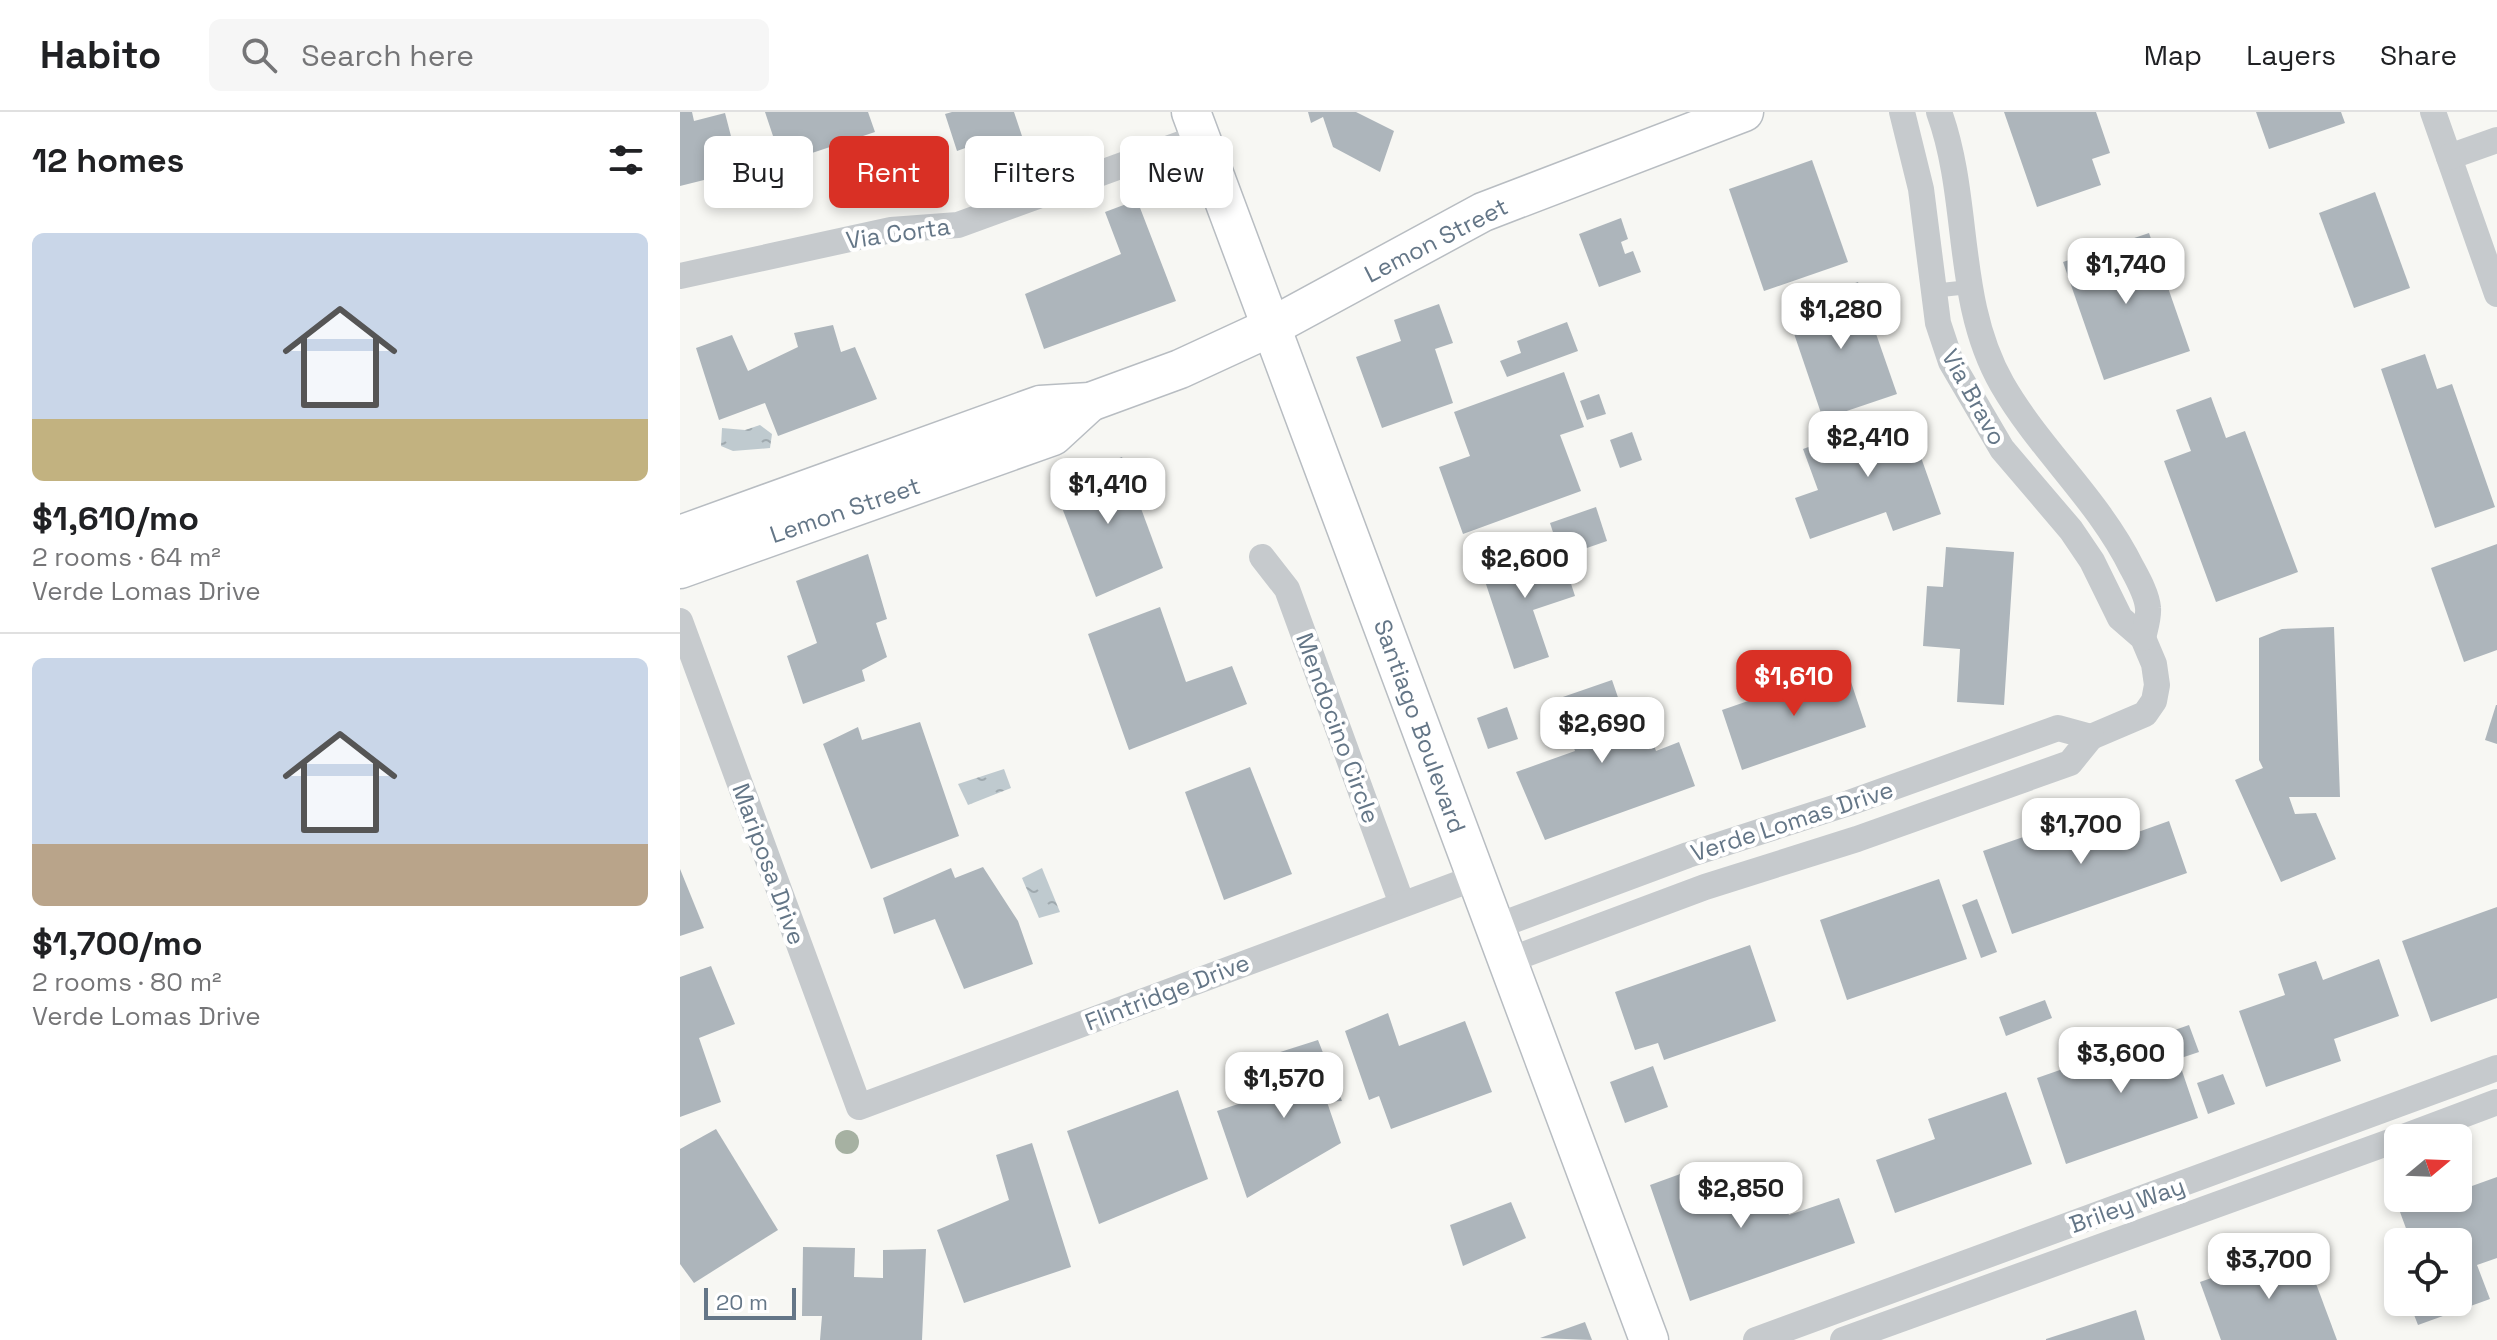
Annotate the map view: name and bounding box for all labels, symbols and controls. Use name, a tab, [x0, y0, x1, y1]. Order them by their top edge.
search box	[209, 19, 769, 91]
text: Habito	[40, 31, 161, 79]
icon: search	[237, 33, 281, 77]
text: Search here	[301, 36, 474, 75]
text: Map	[2144, 37, 2202, 73]
text: Layers	[2246, 37, 2336, 73]
text: Share	[2380, 37, 2457, 73]
chip: Buy	[704, 136, 813, 208]
chip: Rent	[829, 136, 949, 208]
chip: Filters	[965, 136, 1104, 208]
chip: New	[1120, 136, 1233, 208]
icon: filters	[604, 138, 648, 182]
text: 12 homes	[32, 139, 184, 182]
street label: Lemon Street	[1359, 191, 1513, 289]
street label: Via Corta	[844, 210, 952, 256]
pin: $1,740	[2061, 238, 2191, 306]
text: $1,740	[2086, 247, 2166, 281]
pin: $1,280	[1776, 283, 1906, 351]
icon: home	[268, 285, 412, 429]
text: $1,280	[1799, 292, 1883, 326]
street label: Via Bravo	[1935, 343, 2013, 451]
pin: $2,410	[1803, 411, 1933, 479]
text: $2,410	[1827, 420, 1910, 454]
pin: $1,410	[1043, 458, 1173, 526]
text: $1,410	[1068, 467, 1148, 501]
street label: Lemon Street	[766, 470, 924, 550]
text: $1,610/mo	[32, 497, 199, 540]
pin: $2,600	[1460, 532, 1590, 600]
text: 2 rooms · 64 m²	[32, 540, 221, 574]
text: $2,600	[1481, 541, 1569, 575]
text: Verde Lomas Drive	[32, 574, 261, 608]
street label: Santiago Boulevard	[1367, 615, 1473, 837]
street label: Mendocino Circle	[1289, 629, 1387, 827]
pin: $1,610	[1729, 650, 1859, 718]
text: $1,610	[1754, 659, 1834, 693]
pin: $2,690	[1537, 697, 1667, 765]
text: $2,690	[1558, 706, 1646, 740]
icon: home	[268, 710, 412, 854]
street label: Verde Lomas Drive	[1687, 774, 1897, 868]
street label: Mariposa Drive	[725, 779, 813, 949]
pin: $1,700	[2016, 798, 2146, 866]
text: $1,700	[2040, 807, 2122, 841]
text: $1,700/mo	[32, 922, 203, 965]
street label: Flintridge Drive	[1080, 946, 1254, 1038]
text: 2 rooms · 80 m²	[32, 965, 222, 999]
text: Verde Lomas Drive	[32, 999, 261, 1033]
pin: $3,600	[2056, 1027, 2186, 1095]
text: $3,600	[2077, 1036, 2165, 1070]
pin: $1,570	[1219, 1052, 1349, 1120]
text: $1,570	[1243, 1061, 1325, 1095]
north arrow	[2384, 1124, 2472, 1212]
map controls	[2384, 1124, 2472, 1316]
pin: $2,850	[1676, 1162, 1806, 1230]
street label: Briley Way	[2065, 1170, 2189, 1240]
text: $2,850	[1698, 1171, 1784, 1205]
button: locate	[2384, 1228, 2472, 1316]
pin: $3,700	[2204, 1233, 2334, 1301]
text: $3,700	[2226, 1242, 2312, 1276]
scale bar	[704, 1284, 796, 1320]
text: 20 m	[716, 1288, 768, 1316]

